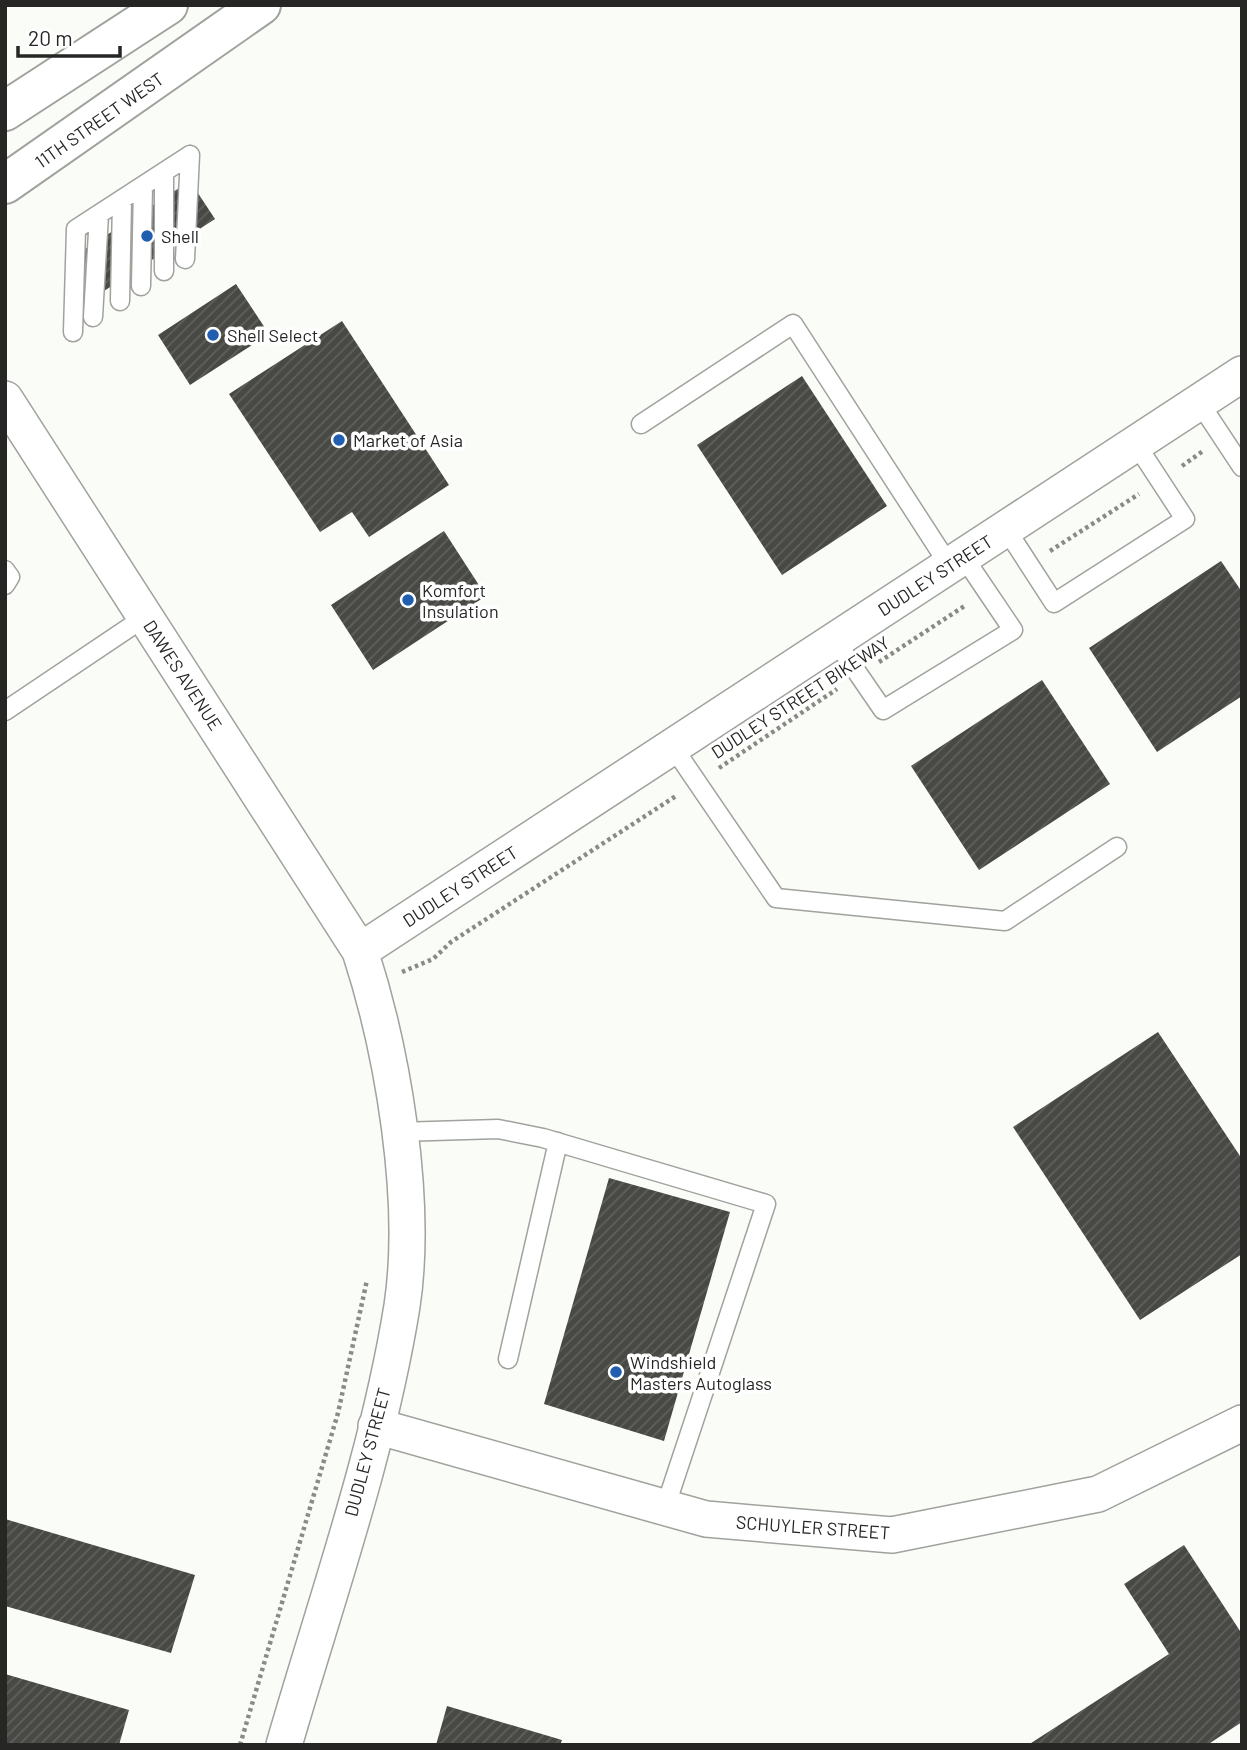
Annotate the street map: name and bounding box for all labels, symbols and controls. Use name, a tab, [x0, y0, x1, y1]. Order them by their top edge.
scale bar	[18, 14, 119, 58]
text: 20 m	[28, 25, 73, 50]
street label: 11TH STREET WEST	[30, 67, 168, 173]
place label: Shell	[161, 225, 199, 247]
marker: Shell	[139, 228, 155, 244]
place label: Shell Select	[227, 324, 318, 346]
marker: Shell Select	[205, 327, 221, 343]
place label: Market of Asia	[353, 429, 463, 451]
marker: Market of Asia	[331, 432, 347, 448]
street label: DUDLEY STREET	[874, 530, 996, 620]
place label: Komfort Insulation	[422, 579, 499, 622]
marker: Komfort Insulation	[400, 592, 416, 608]
street label: DAWES AVENUE	[139, 616, 227, 734]
street label: DUDLEY STREET BIKEWAY	[707, 631, 893, 763]
street label: DUDLEY STREET	[399, 841, 521, 931]
place label: Windshield Masters Autoglass	[630, 1351, 772, 1394]
marker: Windshield Masters Autoglass	[608, 1364, 624, 1380]
street label: DUDLEY STREET	[339, 1385, 395, 1519]
street label: SCHUYLER STREET	[735, 1511, 891, 1543]

